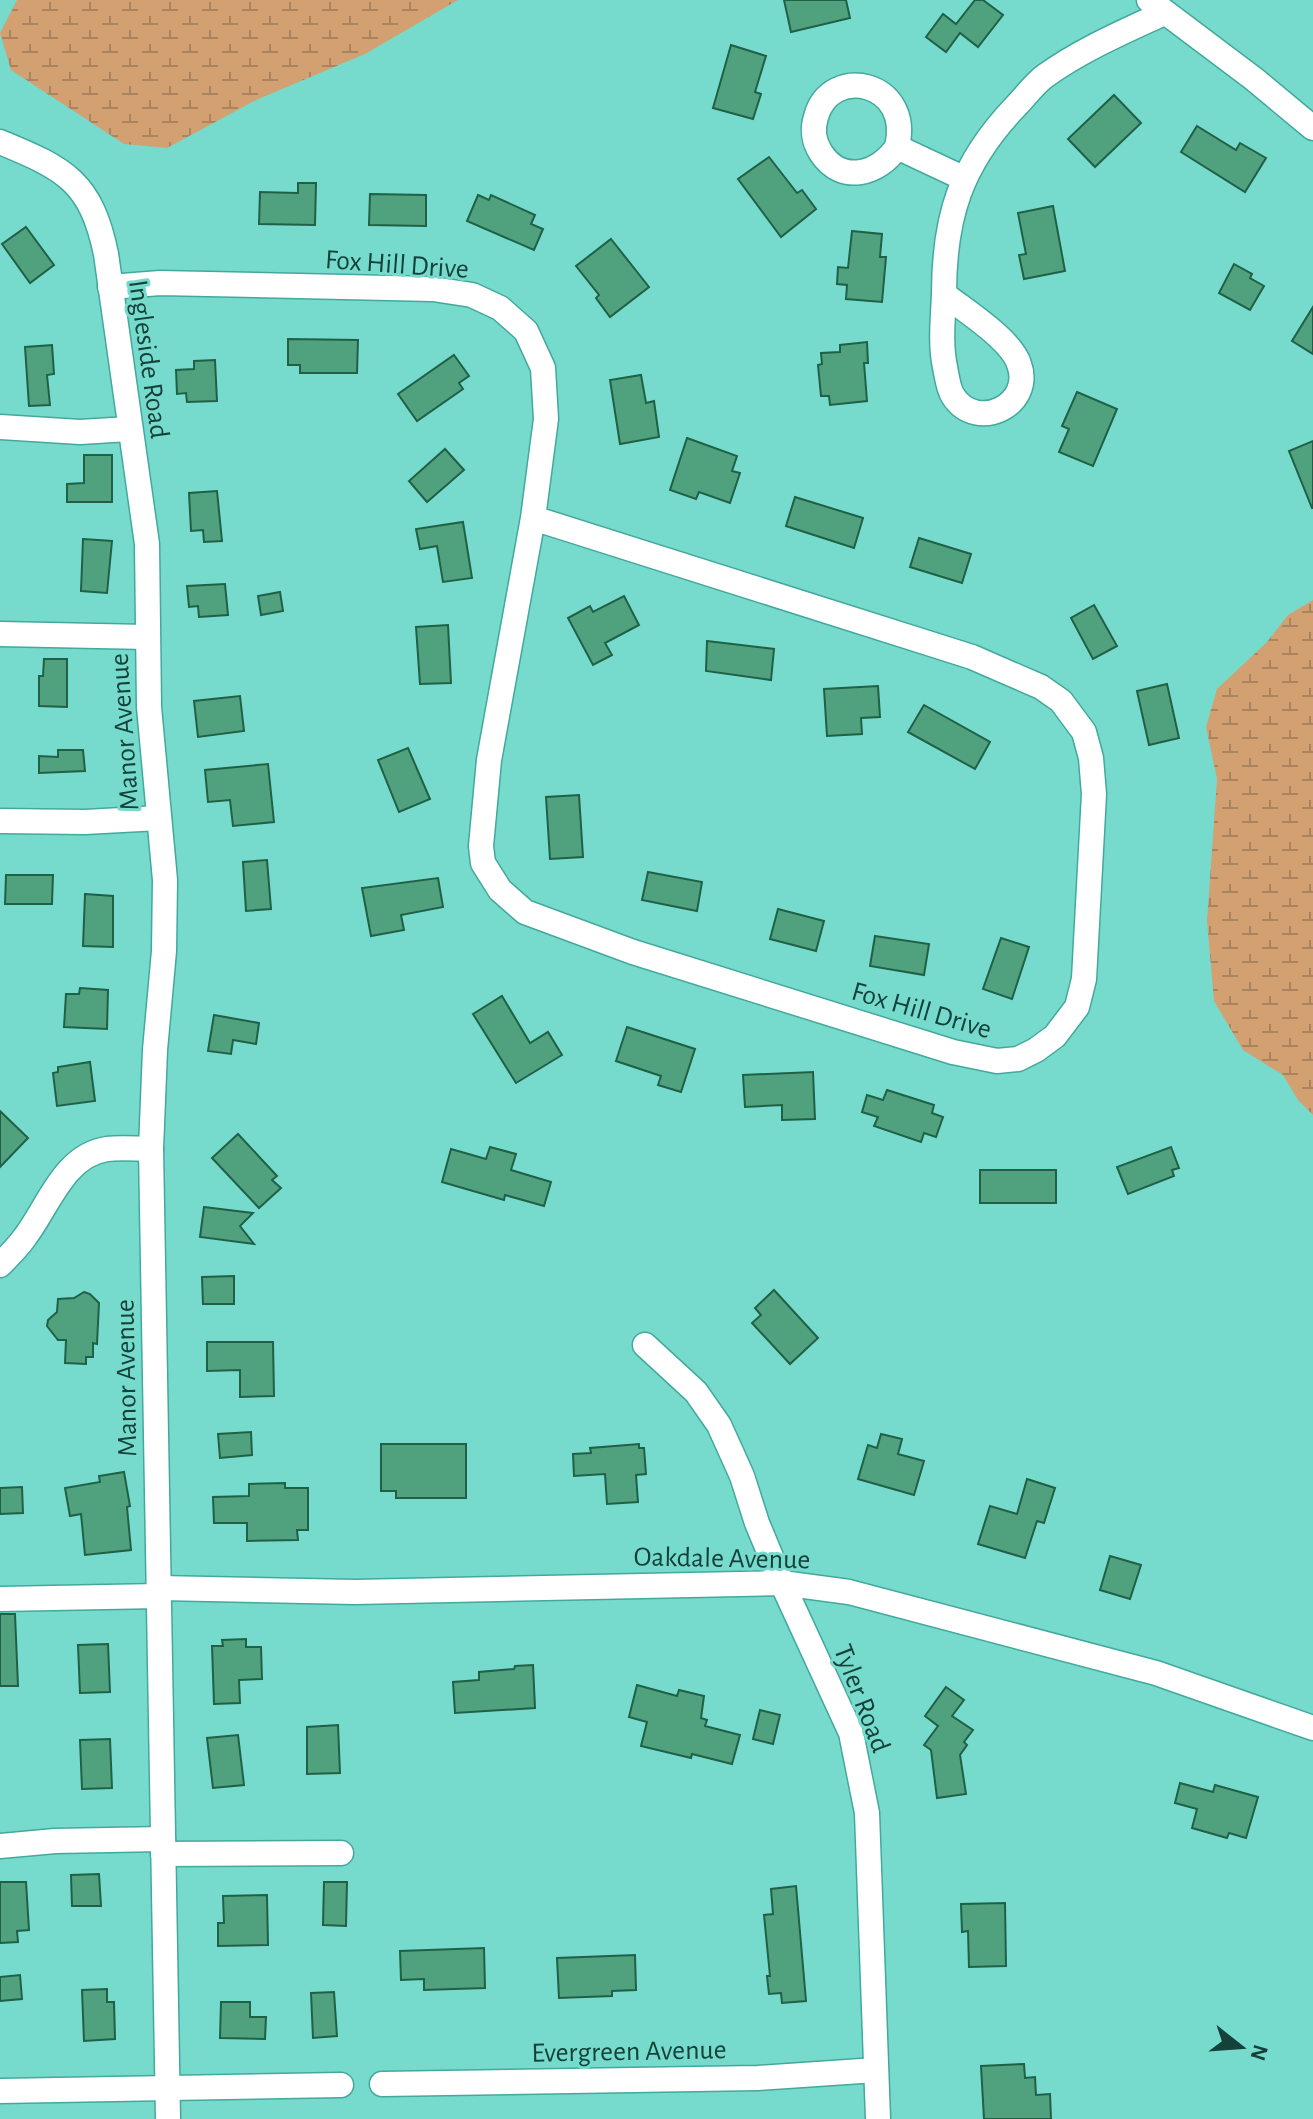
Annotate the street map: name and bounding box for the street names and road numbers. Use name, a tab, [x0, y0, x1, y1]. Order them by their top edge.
street label: Fox Hill Drive	[324, 246, 470, 284]
street label: Ingleside Road	[123, 278, 173, 440]
street label: Manor Avenue	[106, 652, 144, 811]
street label: Fox Hill Drive	[848, 978, 994, 1044]
street label: Manor Avenue	[112, 1299, 142, 1457]
street label: Oakdale Avenue	[633, 1543, 810, 1575]
street label: Tyler Road	[828, 1641, 894, 1756]
street label: Evergreen Avenue	[531, 2036, 727, 2068]

